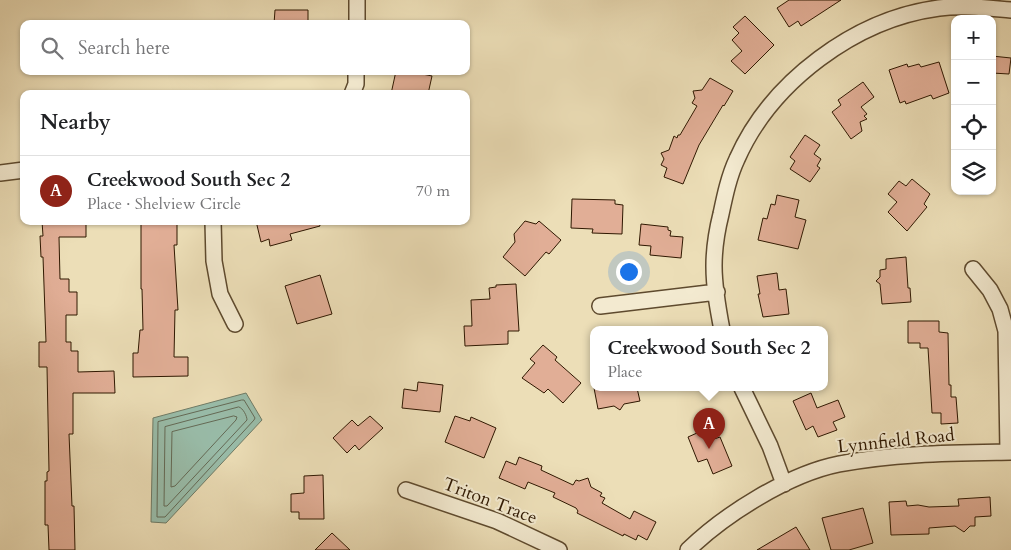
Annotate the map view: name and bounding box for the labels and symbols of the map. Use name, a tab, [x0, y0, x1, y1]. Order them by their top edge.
your location	[616, 259, 642, 285]
pin: A	[693, 408, 725, 449]
street label: Lynnfield Road	[836, 422, 956, 460]
street label: Triton Trace	[439, 472, 541, 530]

